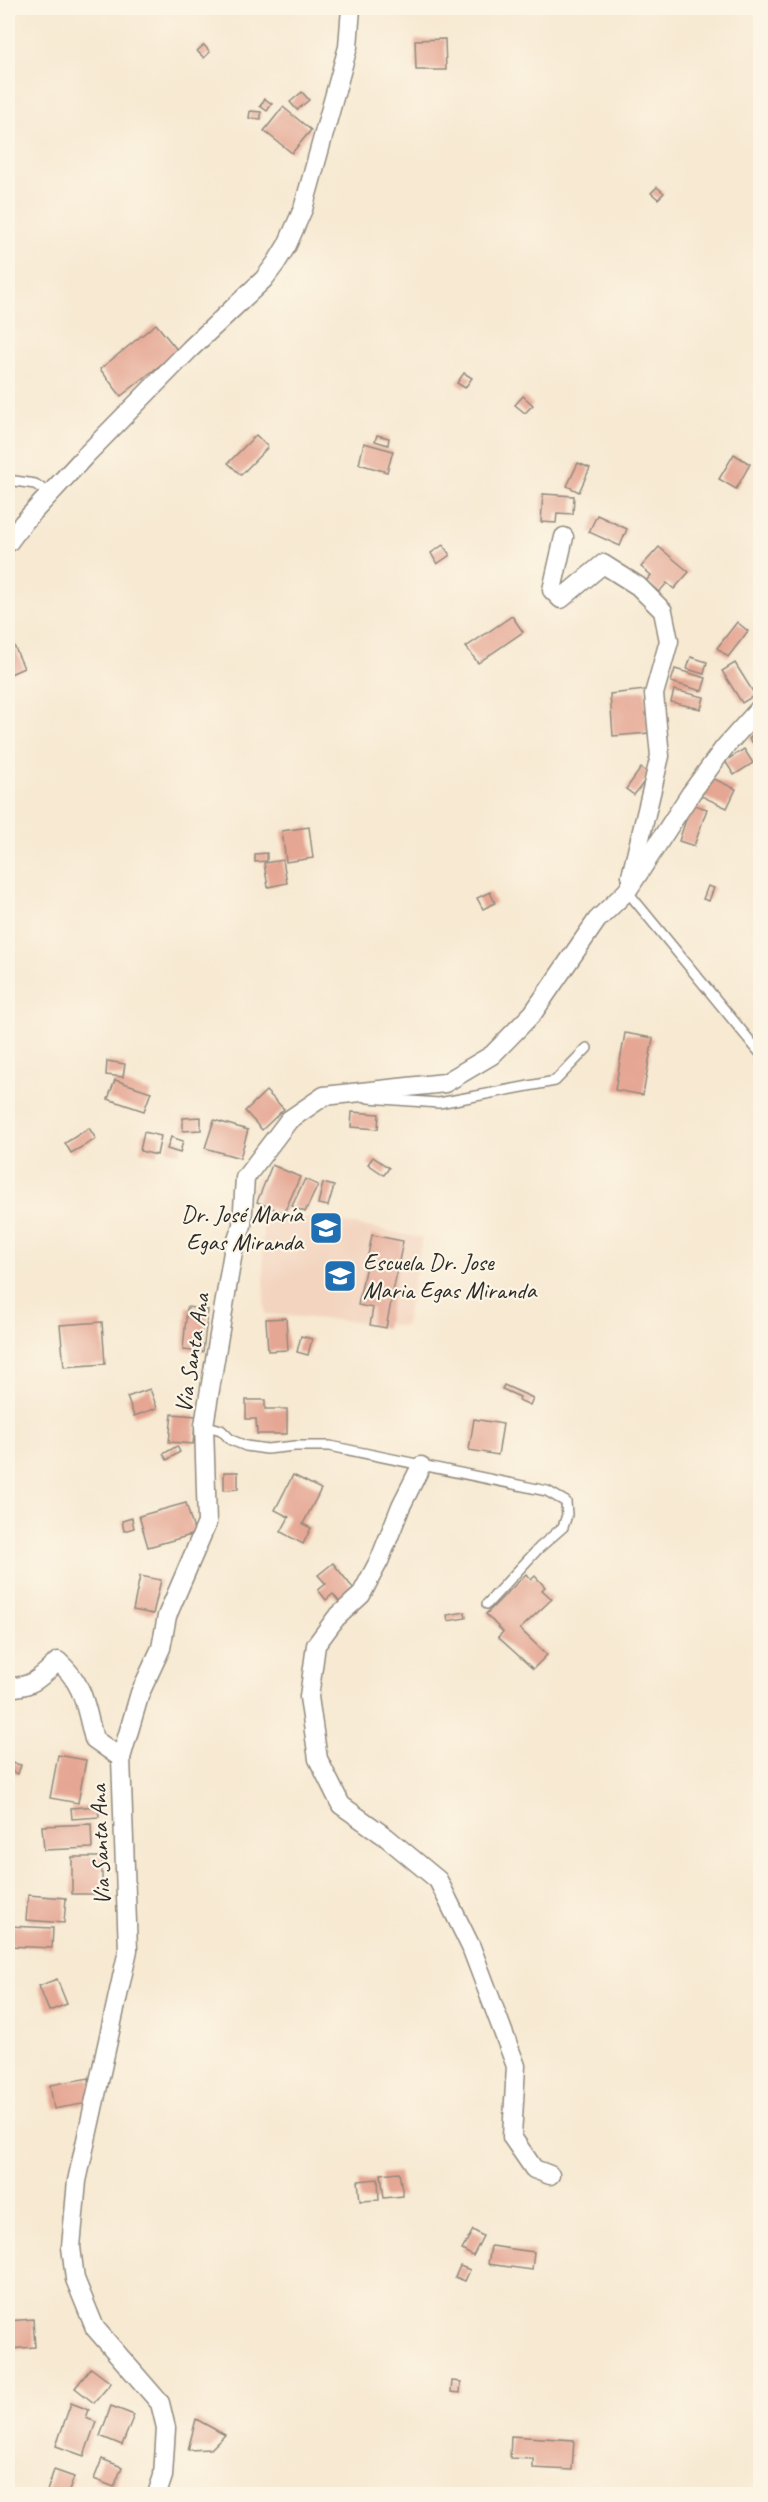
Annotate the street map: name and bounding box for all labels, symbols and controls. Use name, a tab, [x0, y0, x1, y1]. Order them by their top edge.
place label: Dr. José María Egas Miranda	[181, 1199, 305, 1257]
school or university icon: Dr. José María Egas Miranda	[308, 1210, 344, 1246]
place label: Escuela Dr. Jose Maria Egas Miranda	[363, 1247, 538, 1305]
school or university icon: Escuela Dr. Jose Maria Egas Miranda	[322, 1258, 358, 1294]
street label: Via Santa Ana	[168, 1290, 216, 1415]
street label: Via Santa Ana	[83, 1783, 117, 1906]

